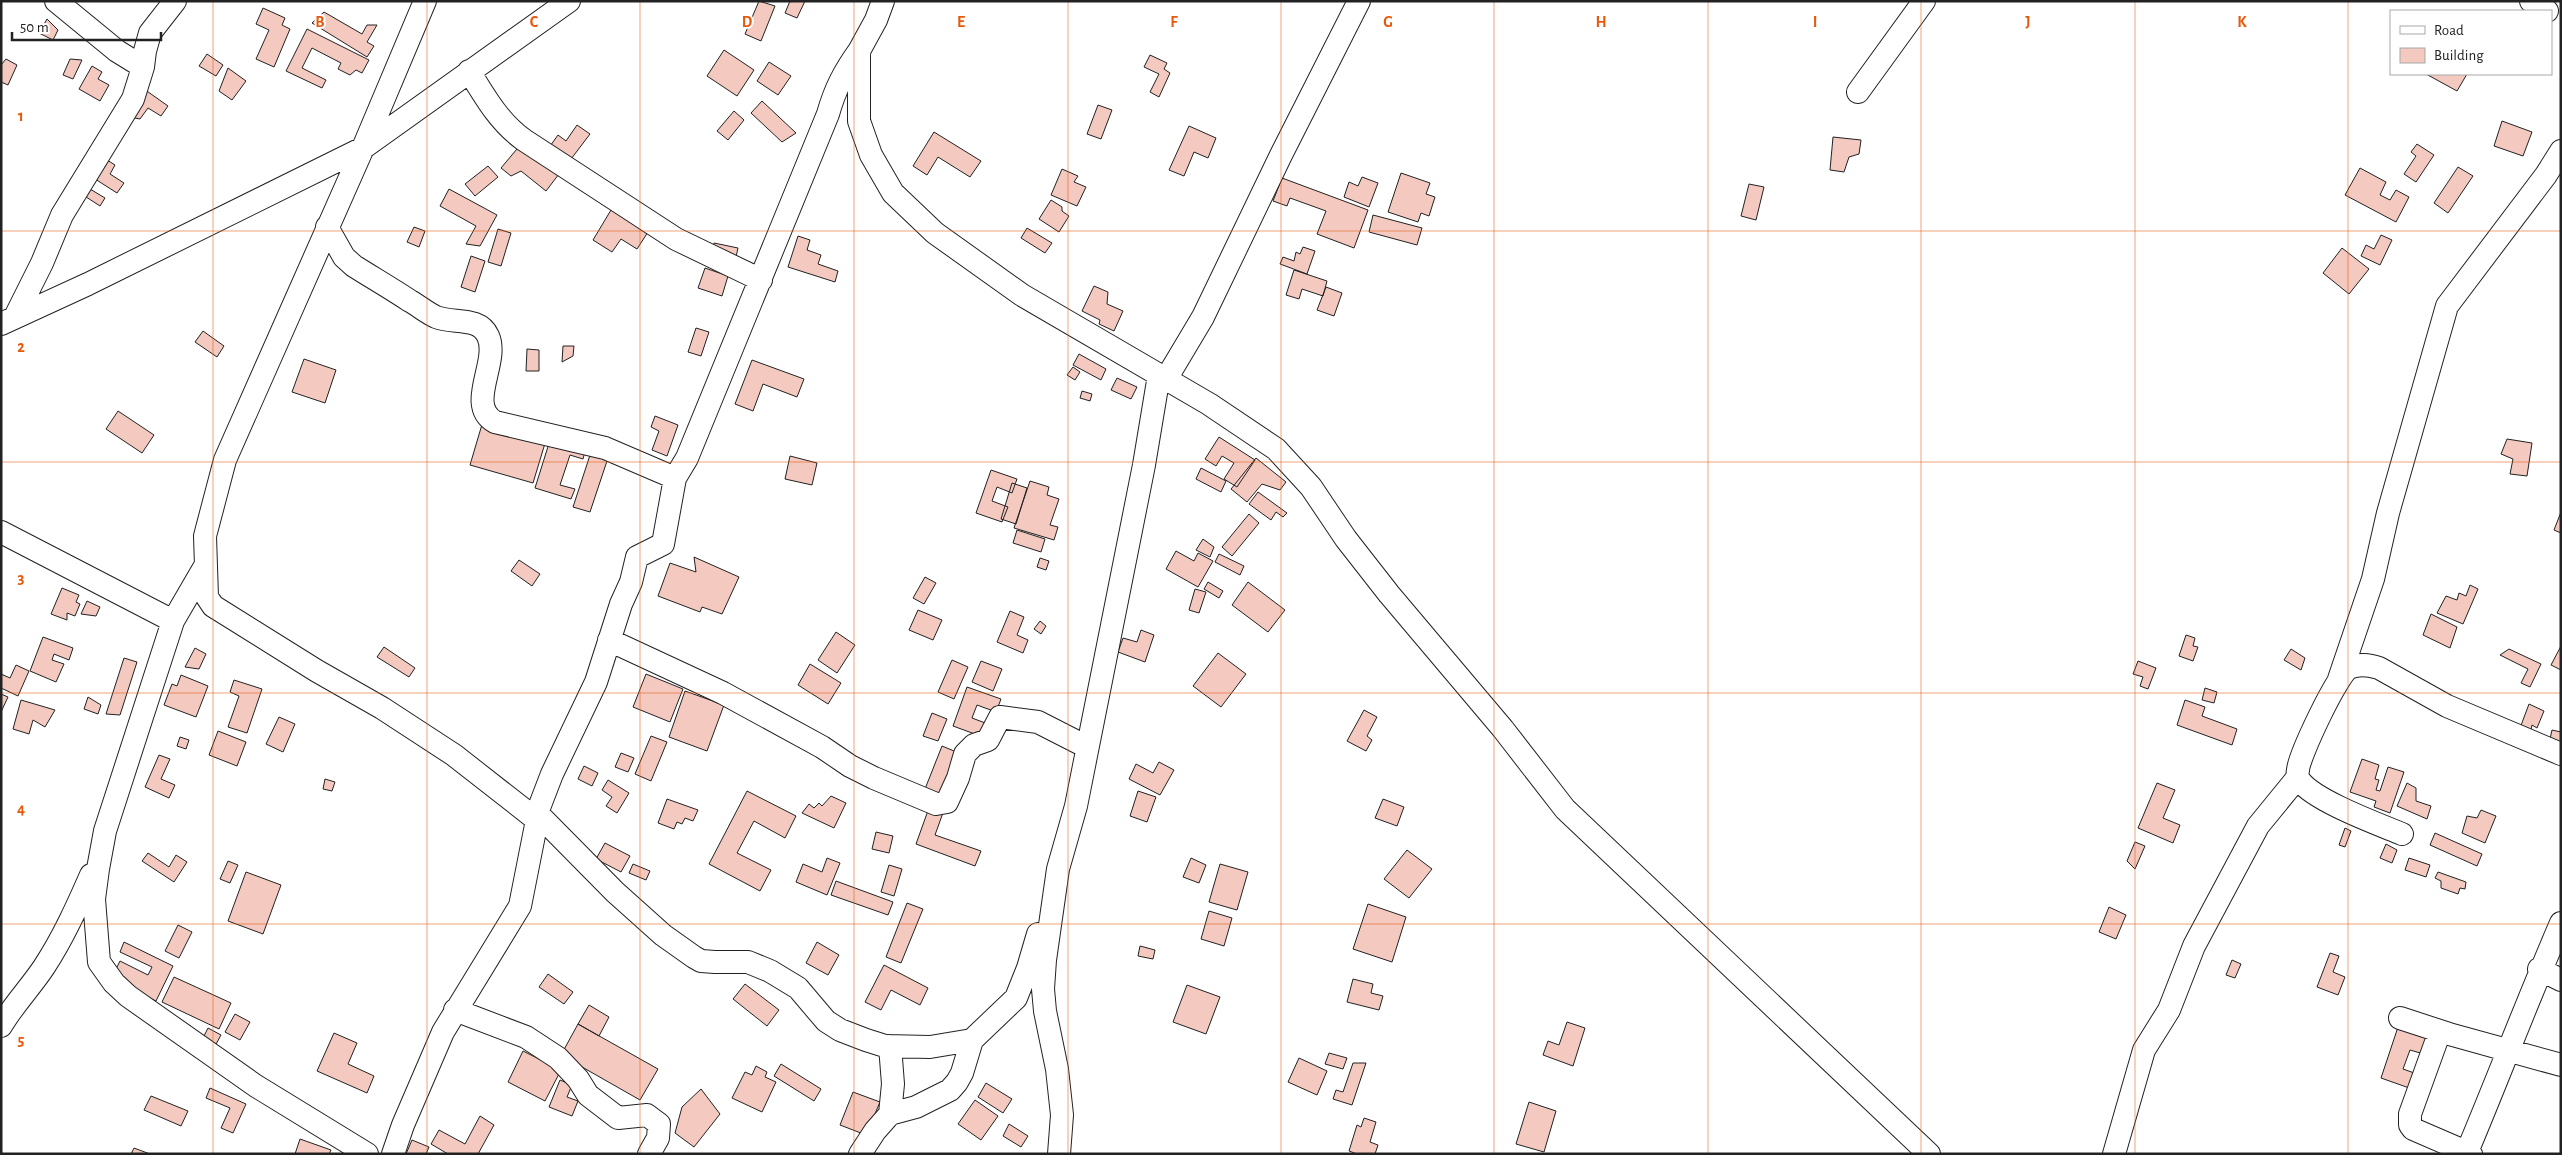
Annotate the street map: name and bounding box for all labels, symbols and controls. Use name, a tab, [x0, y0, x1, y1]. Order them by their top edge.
scale bar	[12, 10, 161, 42]
legend	[2390, 10, 2552, 75]
text: B	[315, 14, 325, 30]
text: C	[530, 14, 539, 30]
text: D	[742, 14, 753, 30]
text: E	[957, 14, 965, 30]
text: F	[1170, 14, 1178, 30]
text: G	[1383, 14, 1393, 30]
text: H	[1595, 14, 1607, 30]
text: I	[1813, 14, 1817, 30]
text: J	[2025, 14, 2031, 30]
text: K	[2237, 14, 2247, 30]
text: 50 m	[20, 20, 49, 35]
text: Road	[2434, 23, 2464, 38]
text: Building	[2434, 48, 2484, 63]
text: 1	[18, 108, 24, 124]
text: 2	[17, 339, 25, 355]
text: 3	[18, 570, 25, 586]
text: 4	[17, 801, 25, 817]
text: 5	[18, 1032, 25, 1048]

